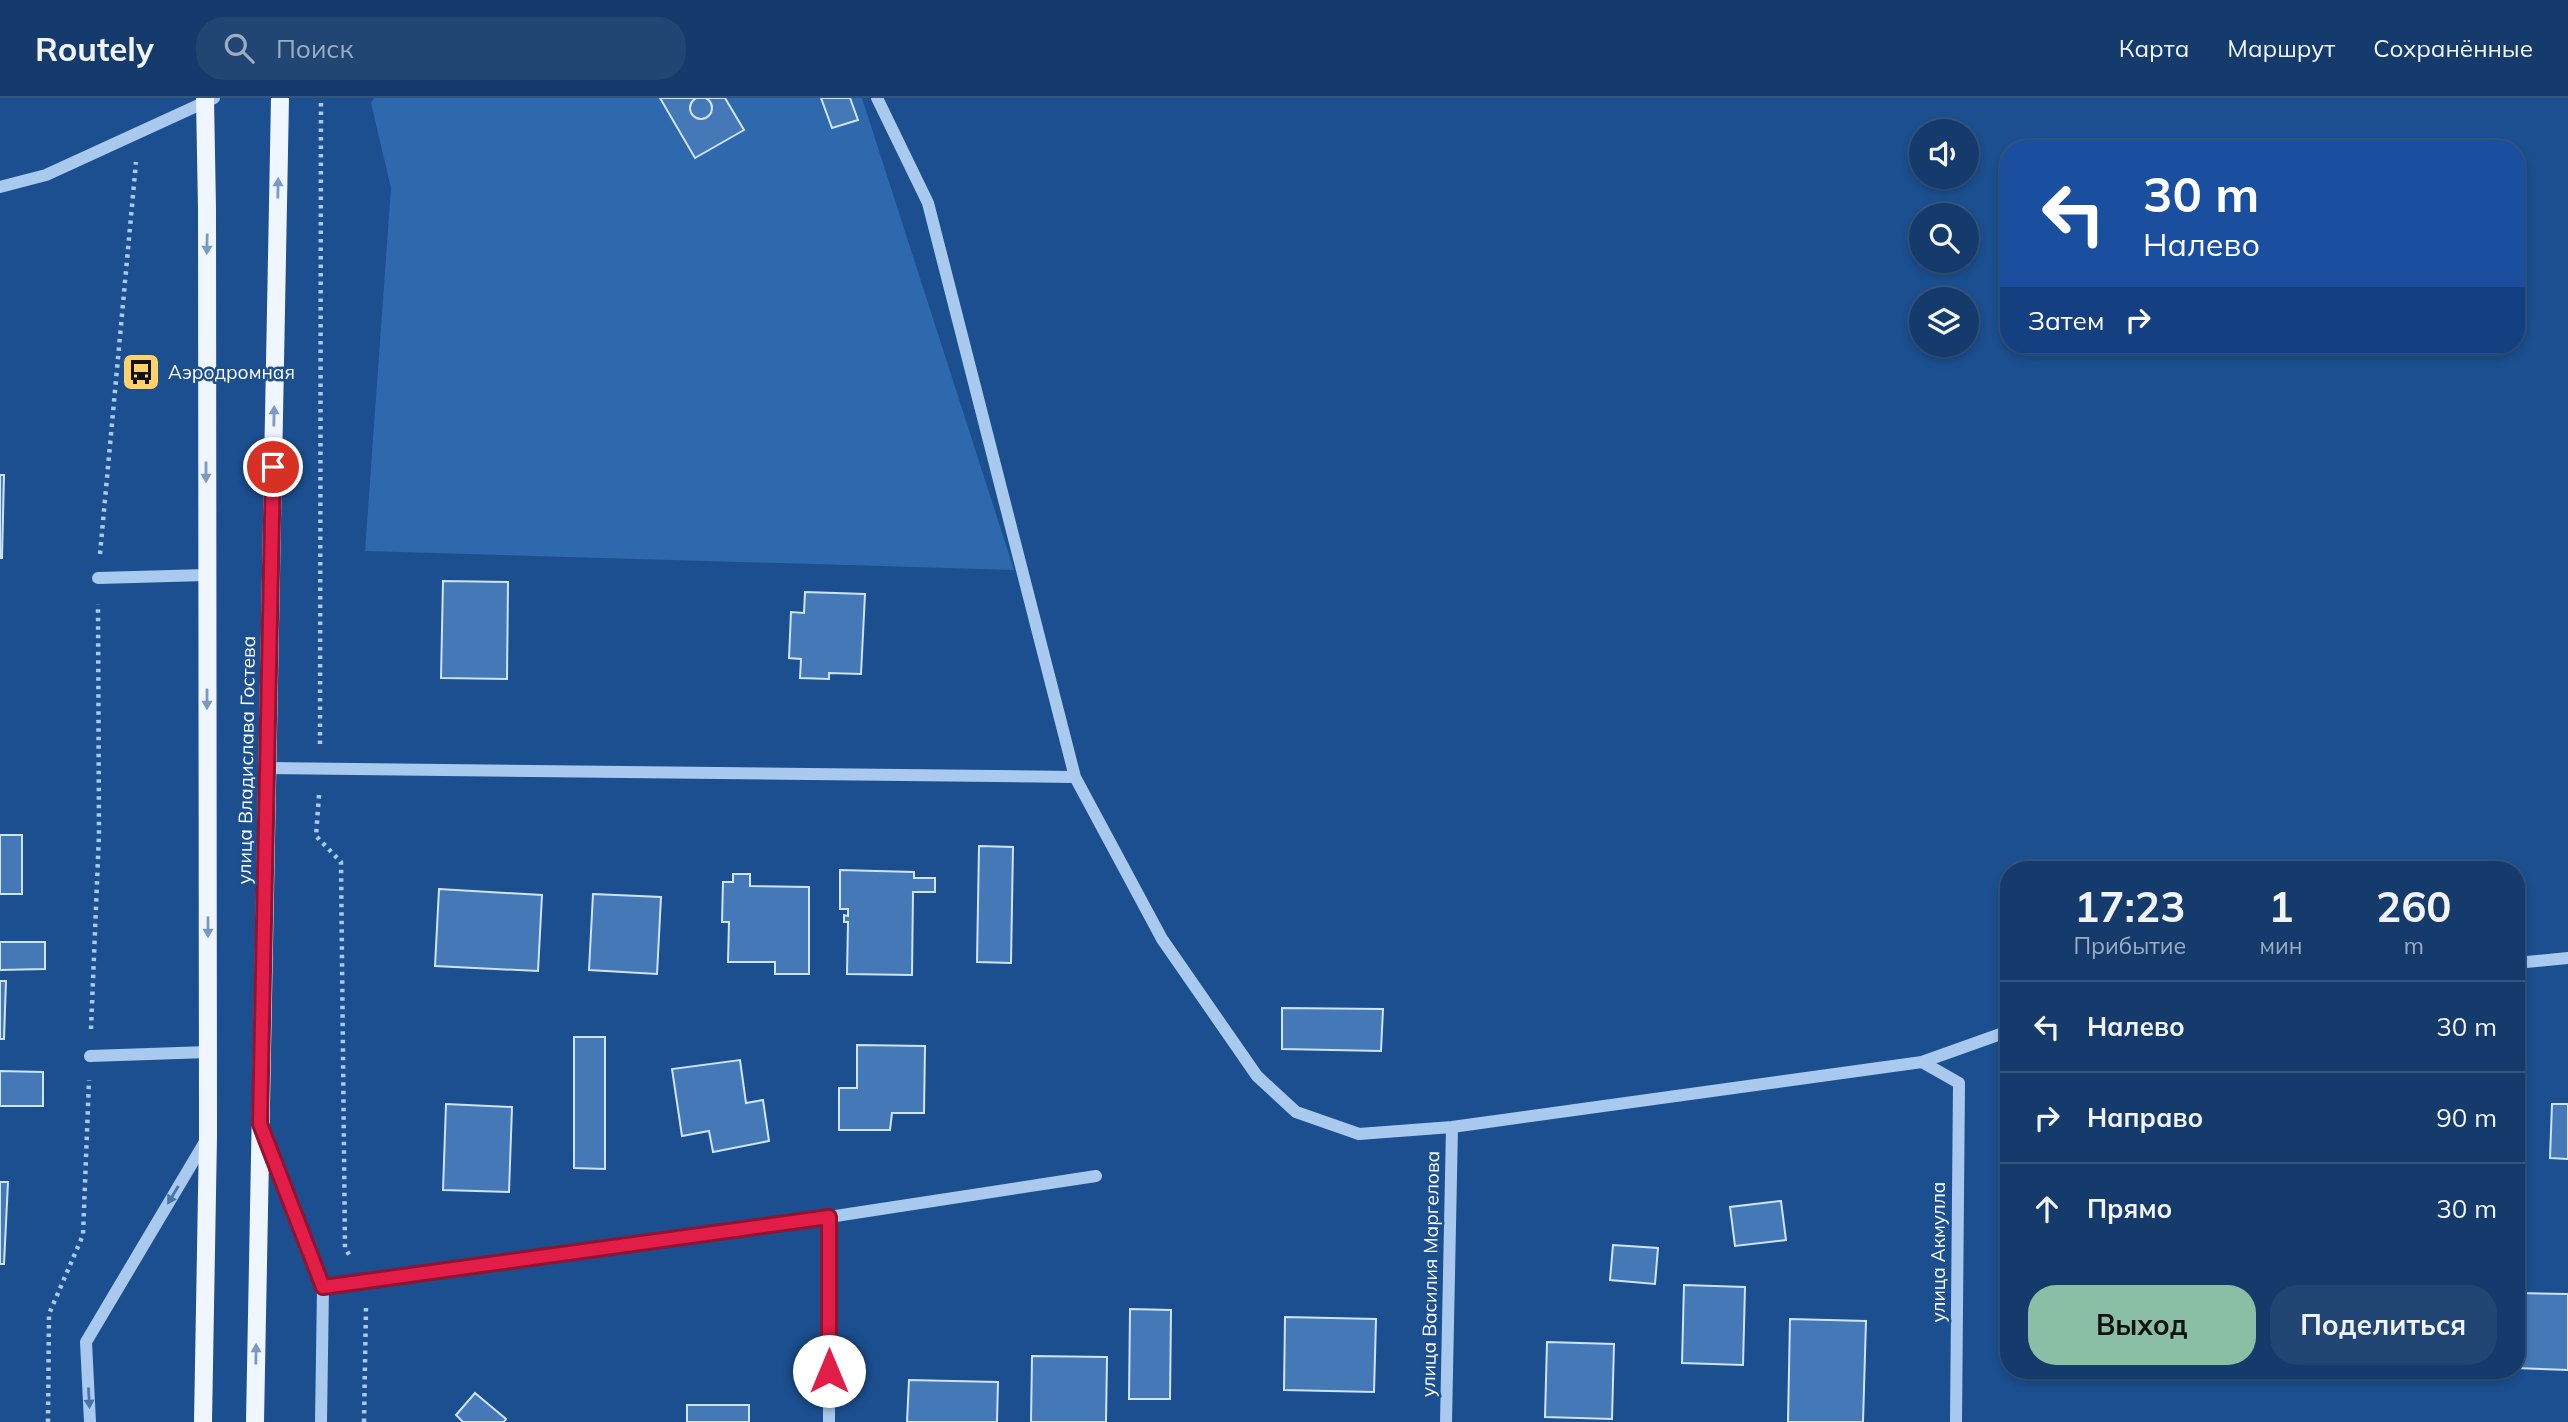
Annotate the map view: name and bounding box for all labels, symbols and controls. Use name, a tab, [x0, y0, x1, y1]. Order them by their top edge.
search box	[196, 17, 686, 80]
text: Routely	[35, 28, 154, 69]
icon: search	[220, 29, 258, 67]
text: Поиск	[276, 32, 354, 65]
text: Карта	[2119, 33, 2189, 63]
text: Маршрут	[2227, 33, 2335, 63]
text: Сохранённые	[2373, 33, 2533, 63]
map controls	[1909, 119, 1979, 357]
button: sound	[1909, 119, 1979, 189]
text: 30 m	[2143, 163, 2259, 224]
icon: left	[2028, 168, 2119, 259]
one-way arrow	[272, 177, 284, 199]
button: search	[1909, 203, 1979, 273]
text: Налево	[2143, 224, 2260, 264]
one-way arrow	[201, 233, 213, 255]
button: layers	[1909, 287, 1979, 357]
icon: right	[2119, 301, 2157, 339]
text: Затем	[2028, 304, 2105, 337]
bus stop icon: Аэродромная	[120, 351, 162, 393]
place label: Аэродромная	[168, 360, 295, 384]
one-way arrow	[268, 405, 280, 427]
pin	[243, 437, 303, 497]
icon: arrive	[254, 448, 292, 486]
one-way arrow	[200, 461, 212, 483]
street label: улица Владислава Гостева	[232, 636, 260, 884]
one-way arrow	[201, 688, 213, 710]
text: 17:23	[2074, 880, 2185, 933]
text: 1	[2268, 880, 2294, 933]
text: 260	[2376, 880, 2452, 933]
one-way arrow	[202, 916, 214, 938]
text: Прибытие	[2073, 931, 2186, 960]
text: мин	[2260, 931, 2303, 960]
text: m	[2404, 931, 2424, 960]
icon: left	[2028, 1008, 2066, 1046]
text: Налево	[2087, 1010, 2185, 1043]
text: 30 m	[2436, 1010, 2497, 1043]
icon: right	[2028, 1099, 2066, 1137]
text: Направо	[2087, 1101, 2203, 1134]
text: 90 m	[2436, 1101, 2497, 1134]
street label: улица Василия Маргелова	[1416, 1151, 1444, 1397]
street label: улица Акмулла	[1926, 1182, 1950, 1322]
one-way arrow	[168, 1185, 180, 1205]
icon: ahead	[2028, 1190, 2066, 1228]
text: Прямо	[2087, 1192, 2172, 1225]
text: 30 m	[2436, 1192, 2497, 1225]
button: Выход	[2028, 1285, 2256, 1365]
button: Поделиться	[2270, 1285, 2497, 1365]
position arrow	[792, 1334, 866, 1408]
one-way arrow	[250, 1343, 262, 1365]
one-way arrow	[84, 1388, 95, 1410]

